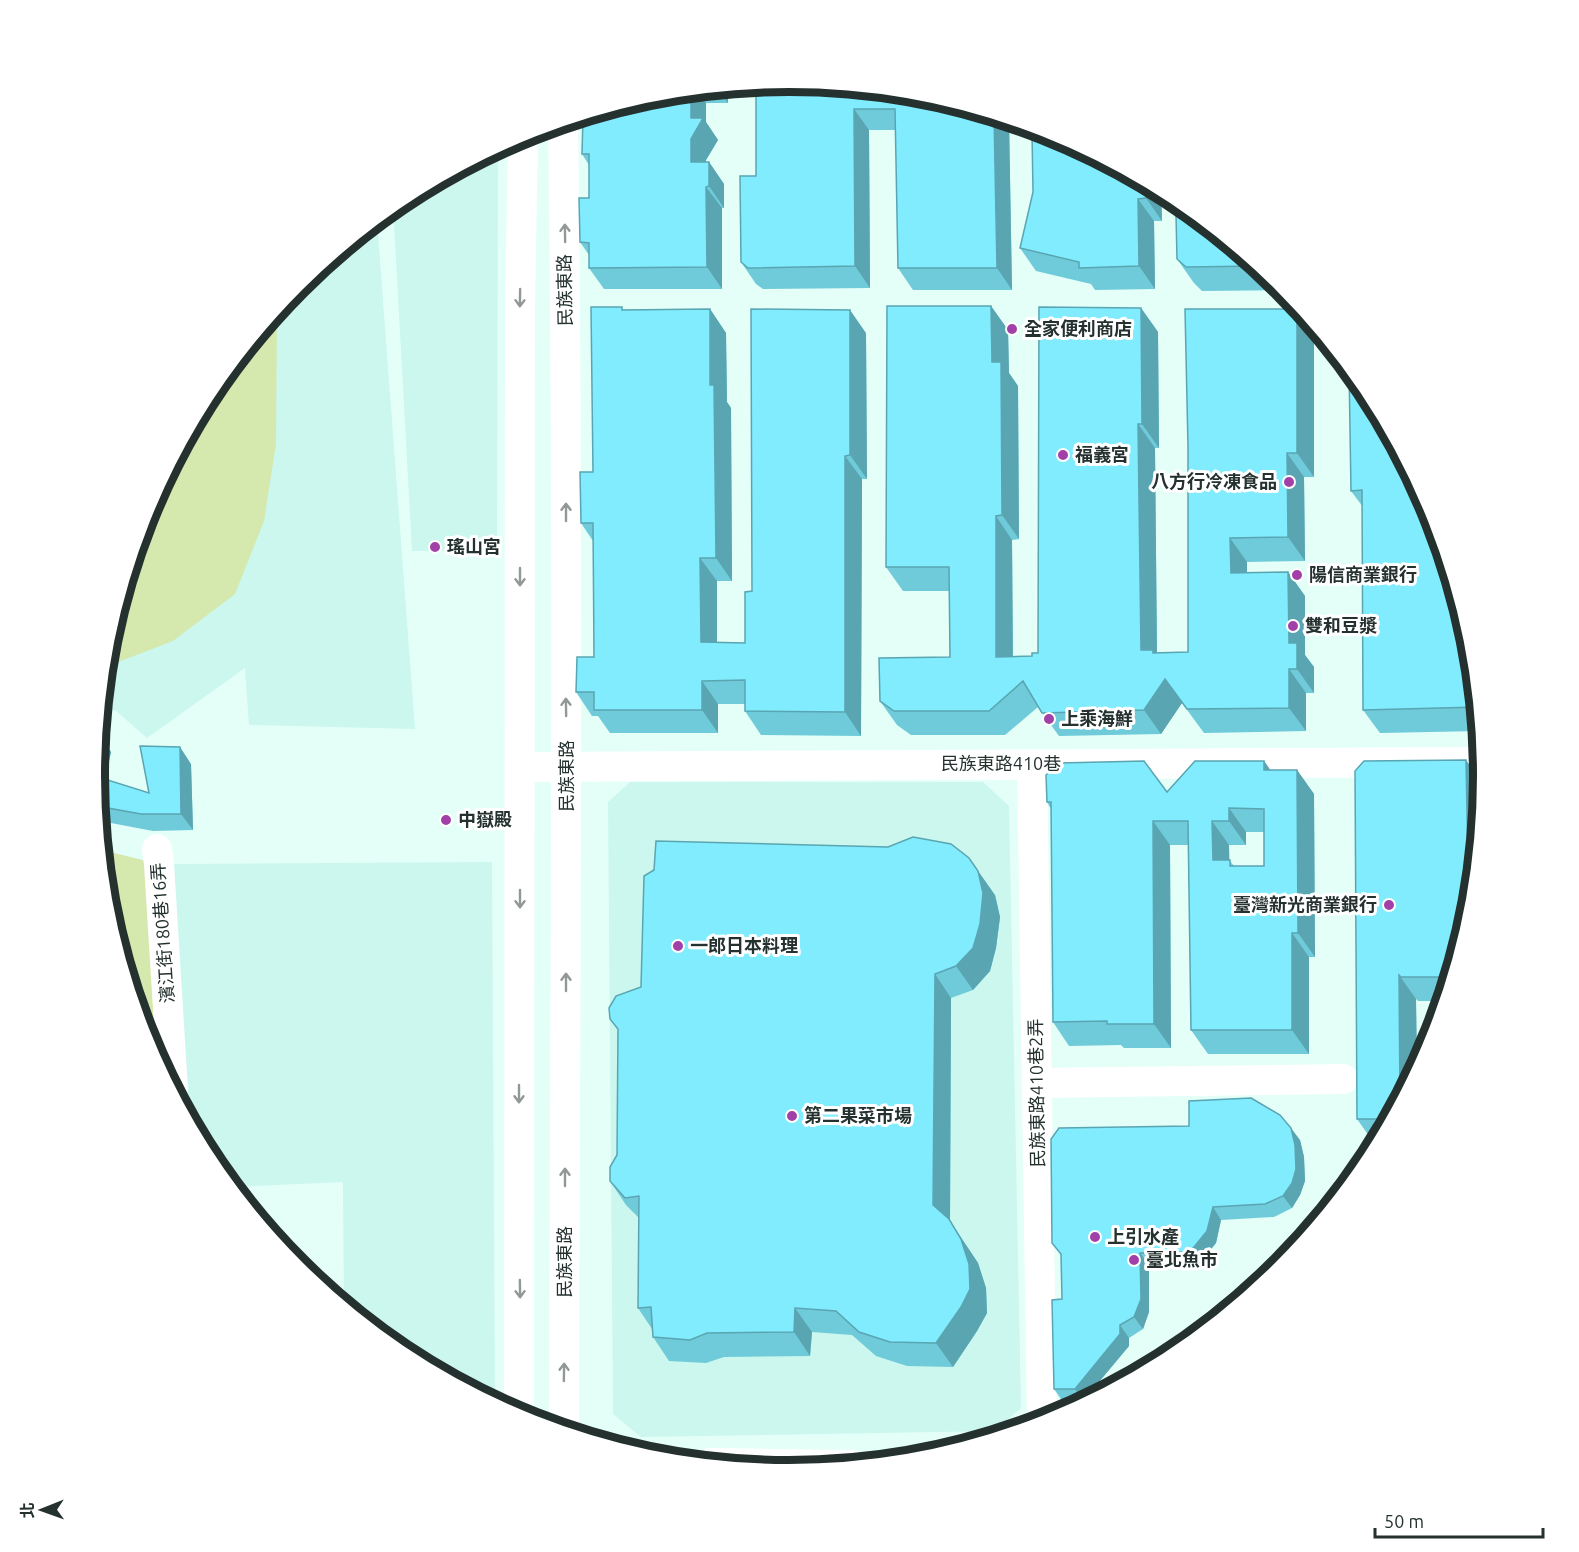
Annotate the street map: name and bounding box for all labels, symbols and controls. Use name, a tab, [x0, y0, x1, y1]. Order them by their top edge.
one-way arrow	[559, 224, 571, 244]
street label: 民族東路	[553, 254, 575, 326]
one-way arrow	[515, 287, 526, 307]
place label: 全家便利商店	[1024, 318, 1132, 338]
marker: 全家便利商店	[1005, 322, 1019, 336]
place label: 福義宮	[1075, 444, 1129, 464]
marker: 福義宮	[1056, 448, 1070, 462]
place label: 八方行冷凍食品	[1151, 471, 1277, 491]
marker: 八方行冷凍食品	[1282, 475, 1296, 489]
one-way arrow	[560, 503, 572, 523]
place label: 瑤山宮	[447, 536, 501, 556]
marker: 瑤山宮	[428, 540, 442, 554]
place label: 陽信商業銀行	[1309, 564, 1417, 584]
one-way arrow	[514, 566, 526, 586]
marker: 陽信商業銀行	[1290, 568, 1304, 582]
place label: 雙和豆漿	[1305, 615, 1377, 635]
marker: 雙和豆漿	[1286, 619, 1300, 633]
one-way arrow	[560, 698, 572, 718]
place label: 上乘海鮮	[1061, 708, 1133, 728]
marker: 上乘海鮮	[1042, 712, 1056, 726]
street label: 民族東路	[556, 740, 576, 812]
street label: 民族東路410巷	[941, 753, 1061, 773]
place label: 中嶽殿	[458, 809, 512, 829]
marker: 中嶽殿	[439, 813, 453, 827]
street label: 濱江街180巷16弄	[147, 862, 177, 1004]
one-way arrow	[514, 888, 526, 908]
place label: 臺灣新光商業銀行	[1233, 894, 1377, 914]
marker: 臺灣新光商業銀行	[1382, 898, 1396, 912]
place label: 一郎日本料理	[690, 935, 798, 955]
marker: 一郎日本料理	[671, 939, 685, 953]
one-way arrow	[560, 972, 572, 992]
street label: 民族東路410巷2弄	[1025, 1019, 1047, 1167]
one-way arrow	[513, 1083, 525, 1103]
place label: 第二果菜市場	[804, 1105, 912, 1125]
marker: 第二果菜市場	[785, 1109, 799, 1123]
one-way arrow	[559, 1167, 571, 1187]
street label: 民族東路	[554, 1226, 574, 1298]
place label: 上引水產	[1107, 1226, 1179, 1246]
marker: 上引水產	[1088, 1230, 1102, 1244]
place label: 臺北魚市	[1146, 1249, 1218, 1269]
marker: 臺北魚市	[1127, 1253, 1141, 1267]
one-way arrow	[514, 1278, 526, 1298]
one-way arrow	[558, 1362, 570, 1382]
north arrow	[12, 1480, 72, 1540]
scale bar	[1375, 1501, 1543, 1539]
text: 北	[18, 1502, 36, 1518]
text: 50 m	[1384, 1511, 1424, 1531]

